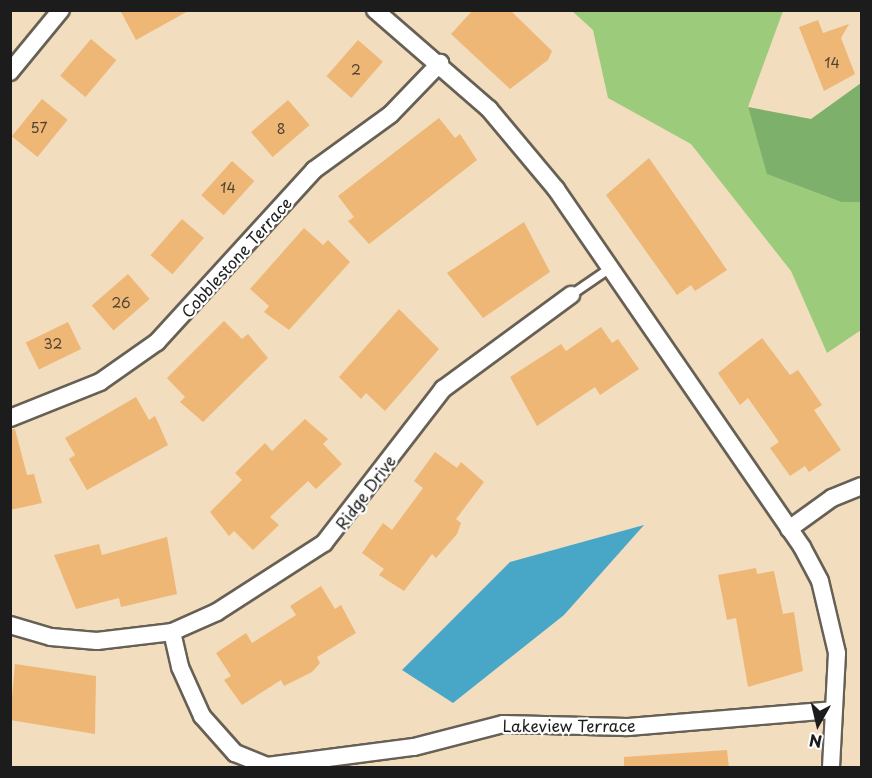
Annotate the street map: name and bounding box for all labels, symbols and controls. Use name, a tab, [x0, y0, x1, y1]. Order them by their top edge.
house number: 14	[824, 55, 840, 71]
house number: 2	[351, 62, 361, 78]
house number: 57	[31, 120, 47, 136]
house number: 8	[277, 121, 285, 137]
house number: 14	[220, 180, 236, 196]
street label: Cobblestone Terrace	[177, 193, 295, 321]
house number: 26	[111, 295, 131, 311]
house number: 32	[44, 336, 62, 352]
street label: Ridge Drive	[331, 451, 399, 533]
north arrow	[788, 694, 848, 754]
street label: Lakeview Terrace	[503, 715, 635, 735]
text: N	[808, 729, 823, 755]

